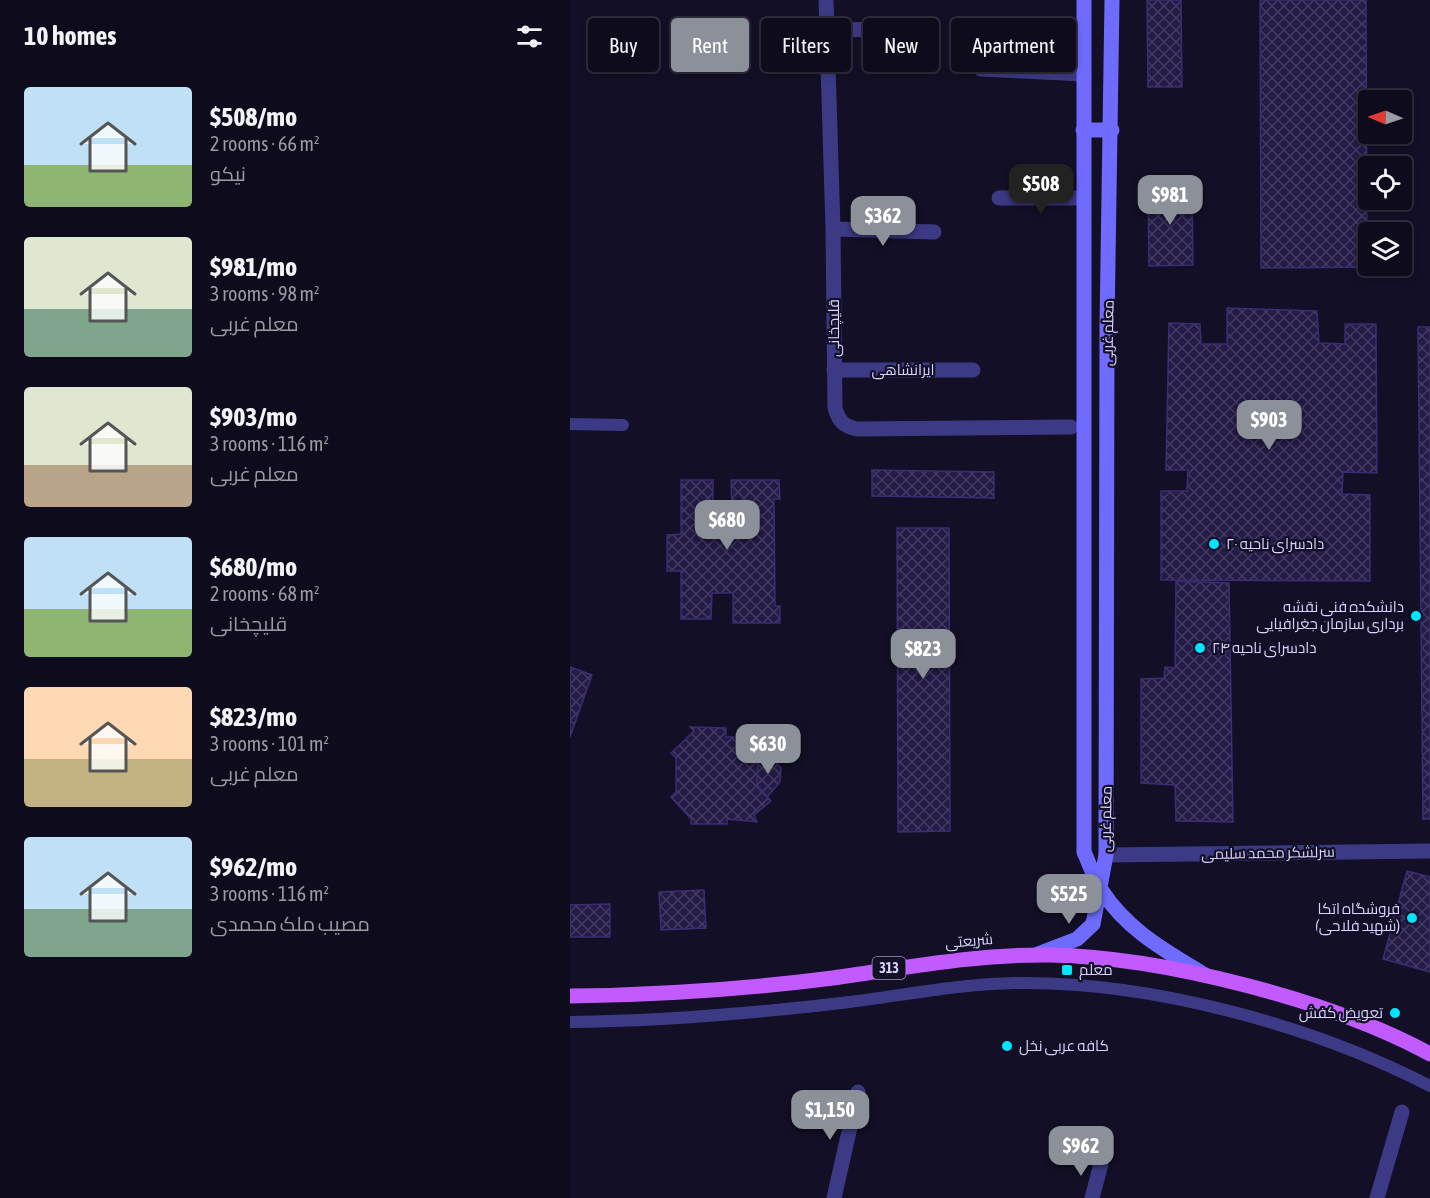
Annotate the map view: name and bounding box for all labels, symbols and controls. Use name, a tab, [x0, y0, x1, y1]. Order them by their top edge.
chip: Buy	[588, 18, 659, 72]
chip: Rent	[671, 18, 749, 72]
chip: Filters	[761, 18, 851, 72]
chip: New	[863, 18, 939, 72]
chip: Apartment	[951, 18, 1076, 72]
icon: filters	[513, 20, 546, 53]
text: 10 homes	[24, 21, 117, 51]
north arrow	[1358, 90, 1412, 144]
map controls	[1358, 90, 1412, 276]
text: $508/mo	[210, 102, 297, 132]
icon: home	[72, 111, 144, 183]
text: 2 rooms · 66 m²	[210, 132, 320, 155]
button: locate	[1358, 156, 1412, 210]
text: نیکو	[210, 162, 246, 185]
pin: $508	[1005, 164, 1077, 215]
text: $508	[1023, 172, 1059, 195]
pin: $981	[1134, 175, 1206, 226]
text: $981	[1152, 183, 1188, 206]
pin: $362	[847, 196, 919, 247]
text: $362	[865, 204, 901, 227]
button: layers	[1358, 222, 1412, 276]
text: $981/mo	[210, 252, 297, 282]
icon: home	[72, 261, 144, 333]
text: 3 rooms · 98 m²	[210, 282, 320, 305]
street label: قلیچخانی	[825, 299, 844, 357]
street label: معلم غربی	[1098, 300, 1119, 366]
text: معلم غربی	[210, 312, 298, 335]
street label: ایرانشاهی	[871, 361, 935, 380]
pin: $903	[1233, 400, 1305, 451]
text: $903/mo	[210, 402, 297, 432]
text: $903	[1251, 408, 1287, 431]
icon: home	[72, 411, 144, 483]
text: 3 rooms · 116 m²	[210, 432, 329, 455]
text: معلم غربی	[210, 462, 298, 485]
pin: $680	[691, 500, 763, 551]
text: $680	[709, 508, 745, 531]
place label: دادسرای ناحیه ۲۰	[1226, 535, 1324, 554]
marker: دادسرای ناحیه ۲۰	[1207, 537, 1221, 551]
text: $680/mo	[210, 552, 297, 582]
icon: home	[72, 561, 144, 633]
text: 2 rooms · 68 m²	[210, 582, 320, 605]
place label: دانشکده فنی نقشه برداری سازمان جغرافیایی	[1256, 598, 1404, 634]
marker: دانشکده فنی نقشه برداری سازمان جغرافیایی	[1409, 609, 1423, 623]
text: قلیچخانی	[210, 612, 287, 635]
pin: $823	[887, 629, 959, 680]
text: $823	[905, 637, 941, 660]
place label: دادسرای ناحیه ۲۴	[1212, 639, 1316, 658]
marker: دادسرای ناحیه ۲۴	[1193, 641, 1207, 655]
text: $823/mo	[210, 702, 297, 732]
icon: home	[72, 711, 144, 783]
pin: $630	[732, 724, 804, 775]
text: 3 rooms · 101 m²	[210, 732, 329, 755]
text: $630	[750, 732, 786, 755]
text: معلم غربی	[210, 762, 298, 785]
street label: معلم غربی	[1096, 786, 1117, 852]
street label: سرلشکر محمد سلیمی	[1201, 843, 1335, 864]
text: $962/mo	[210, 852, 297, 882]
icon: home	[72, 861, 144, 933]
pin: $525	[1033, 874, 1105, 925]
text: 3 rooms · 116 m²	[210, 882, 329, 905]
text: $525	[1051, 882, 1087, 905]
place label: فروشگاه اتکا (شهید فلاحی)	[1315, 900, 1400, 936]
marker: فروشگاه اتکا (شهید فلاحی)	[1405, 911, 1419, 925]
text: مصیب ملک محمدی	[210, 912, 370, 935]
street label: شریعتی	[944, 930, 994, 953]
road number: 313	[872, 957, 906, 979]
place label: معلم	[1079, 961, 1113, 980]
marker: معلم	[1060, 963, 1074, 977]
place label: تعویض کفش	[1299, 1004, 1383, 1023]
marker: تعویض کفش	[1388, 1006, 1402, 1020]
place label: کافه عربی نخل	[1019, 1037, 1109, 1056]
marker: کافه عربی نخل	[1000, 1039, 1014, 1053]
pin: $1,150	[781, 1090, 879, 1141]
text: $1,150	[805, 1098, 855, 1121]
pin: $962	[1045, 1126, 1117, 1177]
text: $962	[1063, 1134, 1099, 1157]

